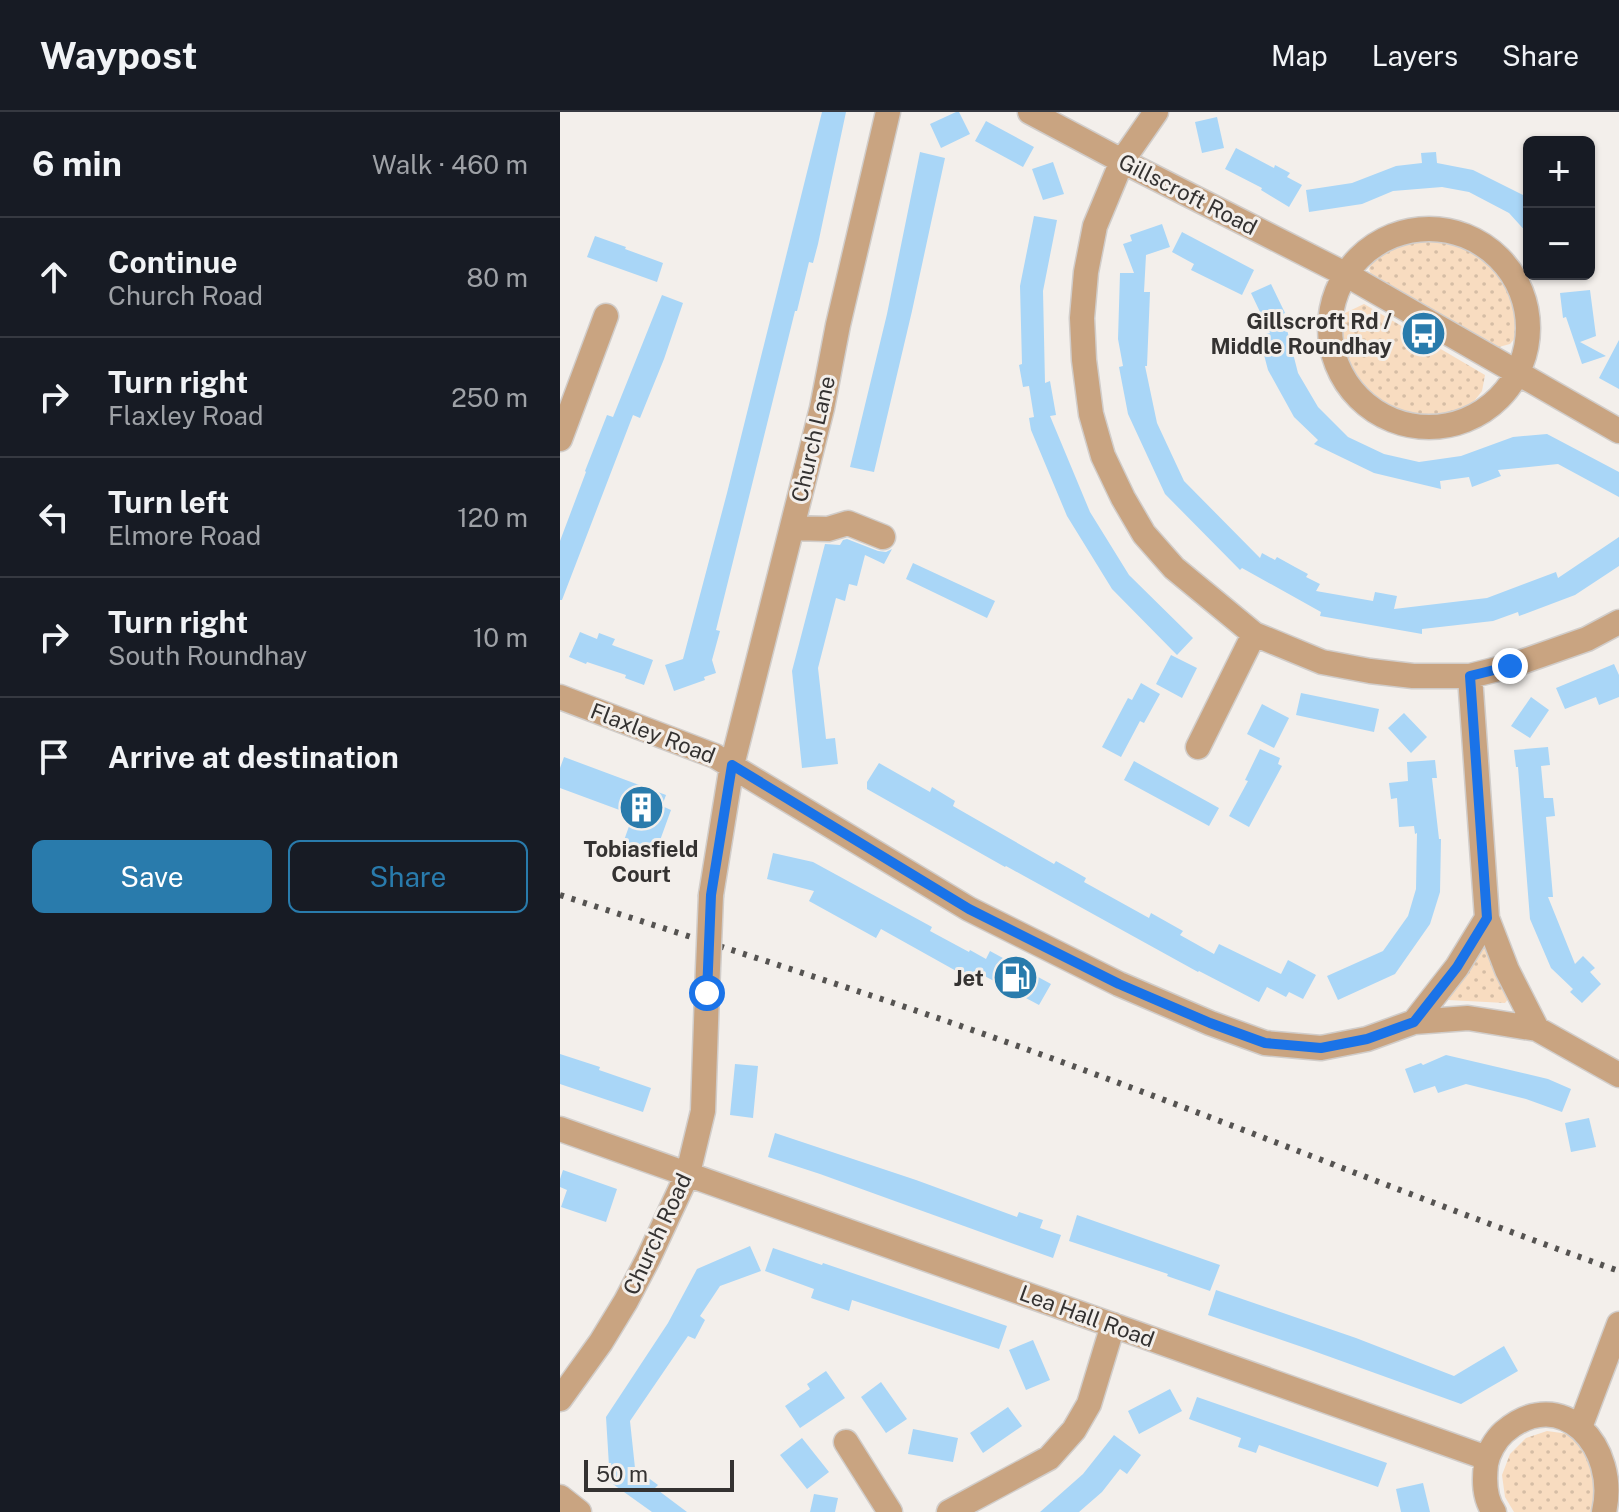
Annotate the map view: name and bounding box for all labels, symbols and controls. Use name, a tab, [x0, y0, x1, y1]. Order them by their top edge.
text: Waypost	[40, 33, 198, 78]
text: Map	[1271, 39, 1328, 72]
text: Layers	[1372, 39, 1458, 72]
text: Share	[1502, 39, 1579, 72]
map controls	[1523, 136, 1595, 280]
button: +	[1523, 136, 1595, 208]
text: 6 min	[32, 144, 122, 184]
street label: Gillscroft Road	[1114, 148, 1262, 240]
text: Walk · 460 m	[372, 149, 528, 180]
button: −	[1523, 208, 1595, 280]
text: Continue	[108, 244, 238, 280]
icon: ahead	[32, 255, 76, 299]
text: 80 m	[467, 262, 528, 293]
text: Church Road	[108, 280, 263, 311]
place label: Gillscroft Rd / Middle Roundhay	[1210, 308, 1393, 359]
bus stop icon: Gillscroft Rd / Middle Roundhay	[1399, 310, 1447, 358]
text: Turn right	[108, 364, 248, 400]
street label: Church Lane	[786, 373, 840, 505]
icon: right	[32, 375, 76, 419]
text: 250 m	[451, 382, 528, 413]
text: Flaxley Road	[108, 400, 263, 431]
text: Turn left	[108, 484, 229, 520]
icon: left	[32, 495, 76, 539]
text: 120 m	[457, 502, 528, 533]
text: Elmore Road	[108, 520, 261, 551]
text: Turn right	[108, 604, 248, 640]
icon: right	[32, 615, 76, 659]
text: 10 m	[473, 622, 528, 653]
text: South Roundhay	[108, 640, 307, 671]
route end	[1492, 648, 1528, 684]
street label: Flaxley Road	[587, 697, 719, 769]
icon: arrive	[32, 735, 76, 779]
text: Arrive at destination	[108, 739, 399, 775]
building icon: Tobiasfield Court	[617, 784, 665, 832]
place label: Tobiasfield Court	[584, 836, 698, 887]
button: Save	[32, 840, 272, 913]
button: Share	[288, 840, 528, 913]
fuel station icon: Jet	[991, 954, 1039, 1002]
place label: Jet	[954, 965, 984, 991]
route start	[689, 975, 725, 1011]
street label: Church Road	[618, 1169, 696, 1299]
street label: Lea Hall Road	[1016, 1280, 1158, 1352]
scale bar	[584, 1456, 734, 1492]
text: 50 m	[596, 1461, 648, 1487]

